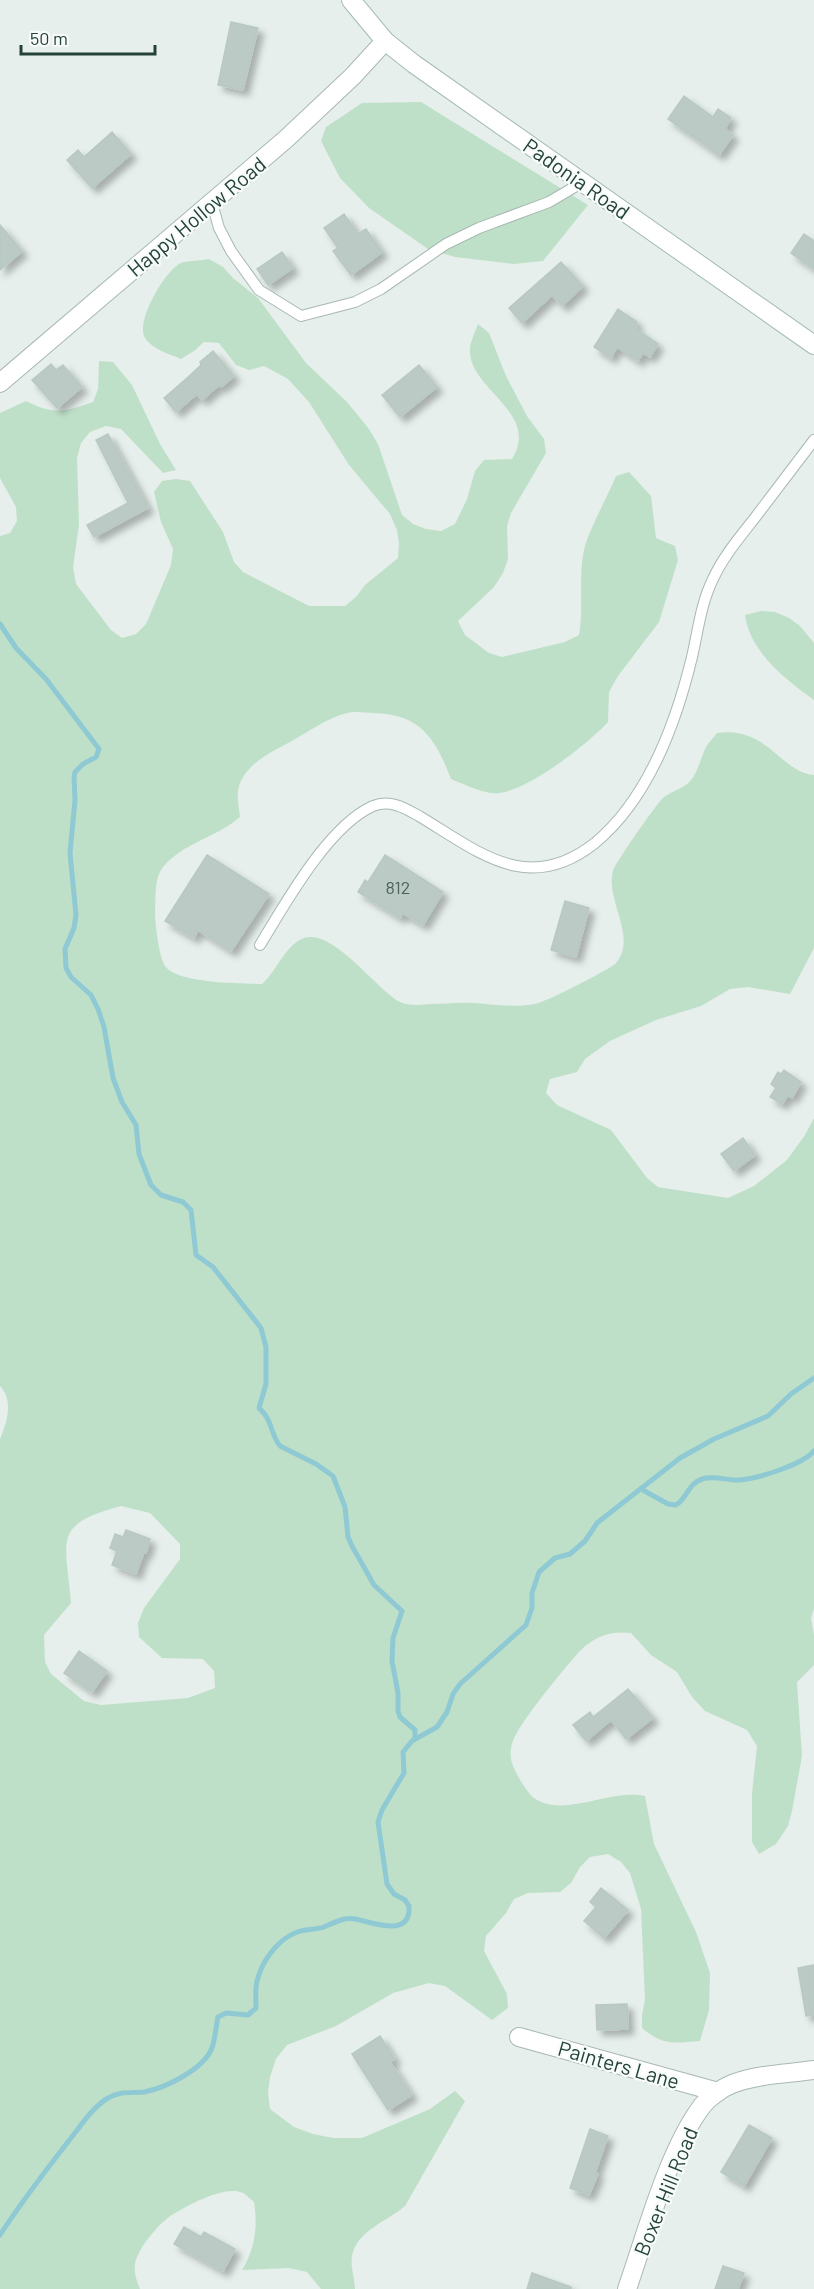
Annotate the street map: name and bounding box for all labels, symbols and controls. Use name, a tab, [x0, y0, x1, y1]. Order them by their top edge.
scale bar	[21, 18, 154, 56]
text: 50 m	[30, 27, 68, 49]
street label: Padonia Road	[519, 132, 635, 224]
street label: Happy Hollow Road	[122, 151, 270, 281]
house number: 812	[386, 876, 410, 898]
street label: Painters Lane	[555, 2035, 683, 2093]
street label: Boxer Hill Road	[628, 2123, 702, 2259]

